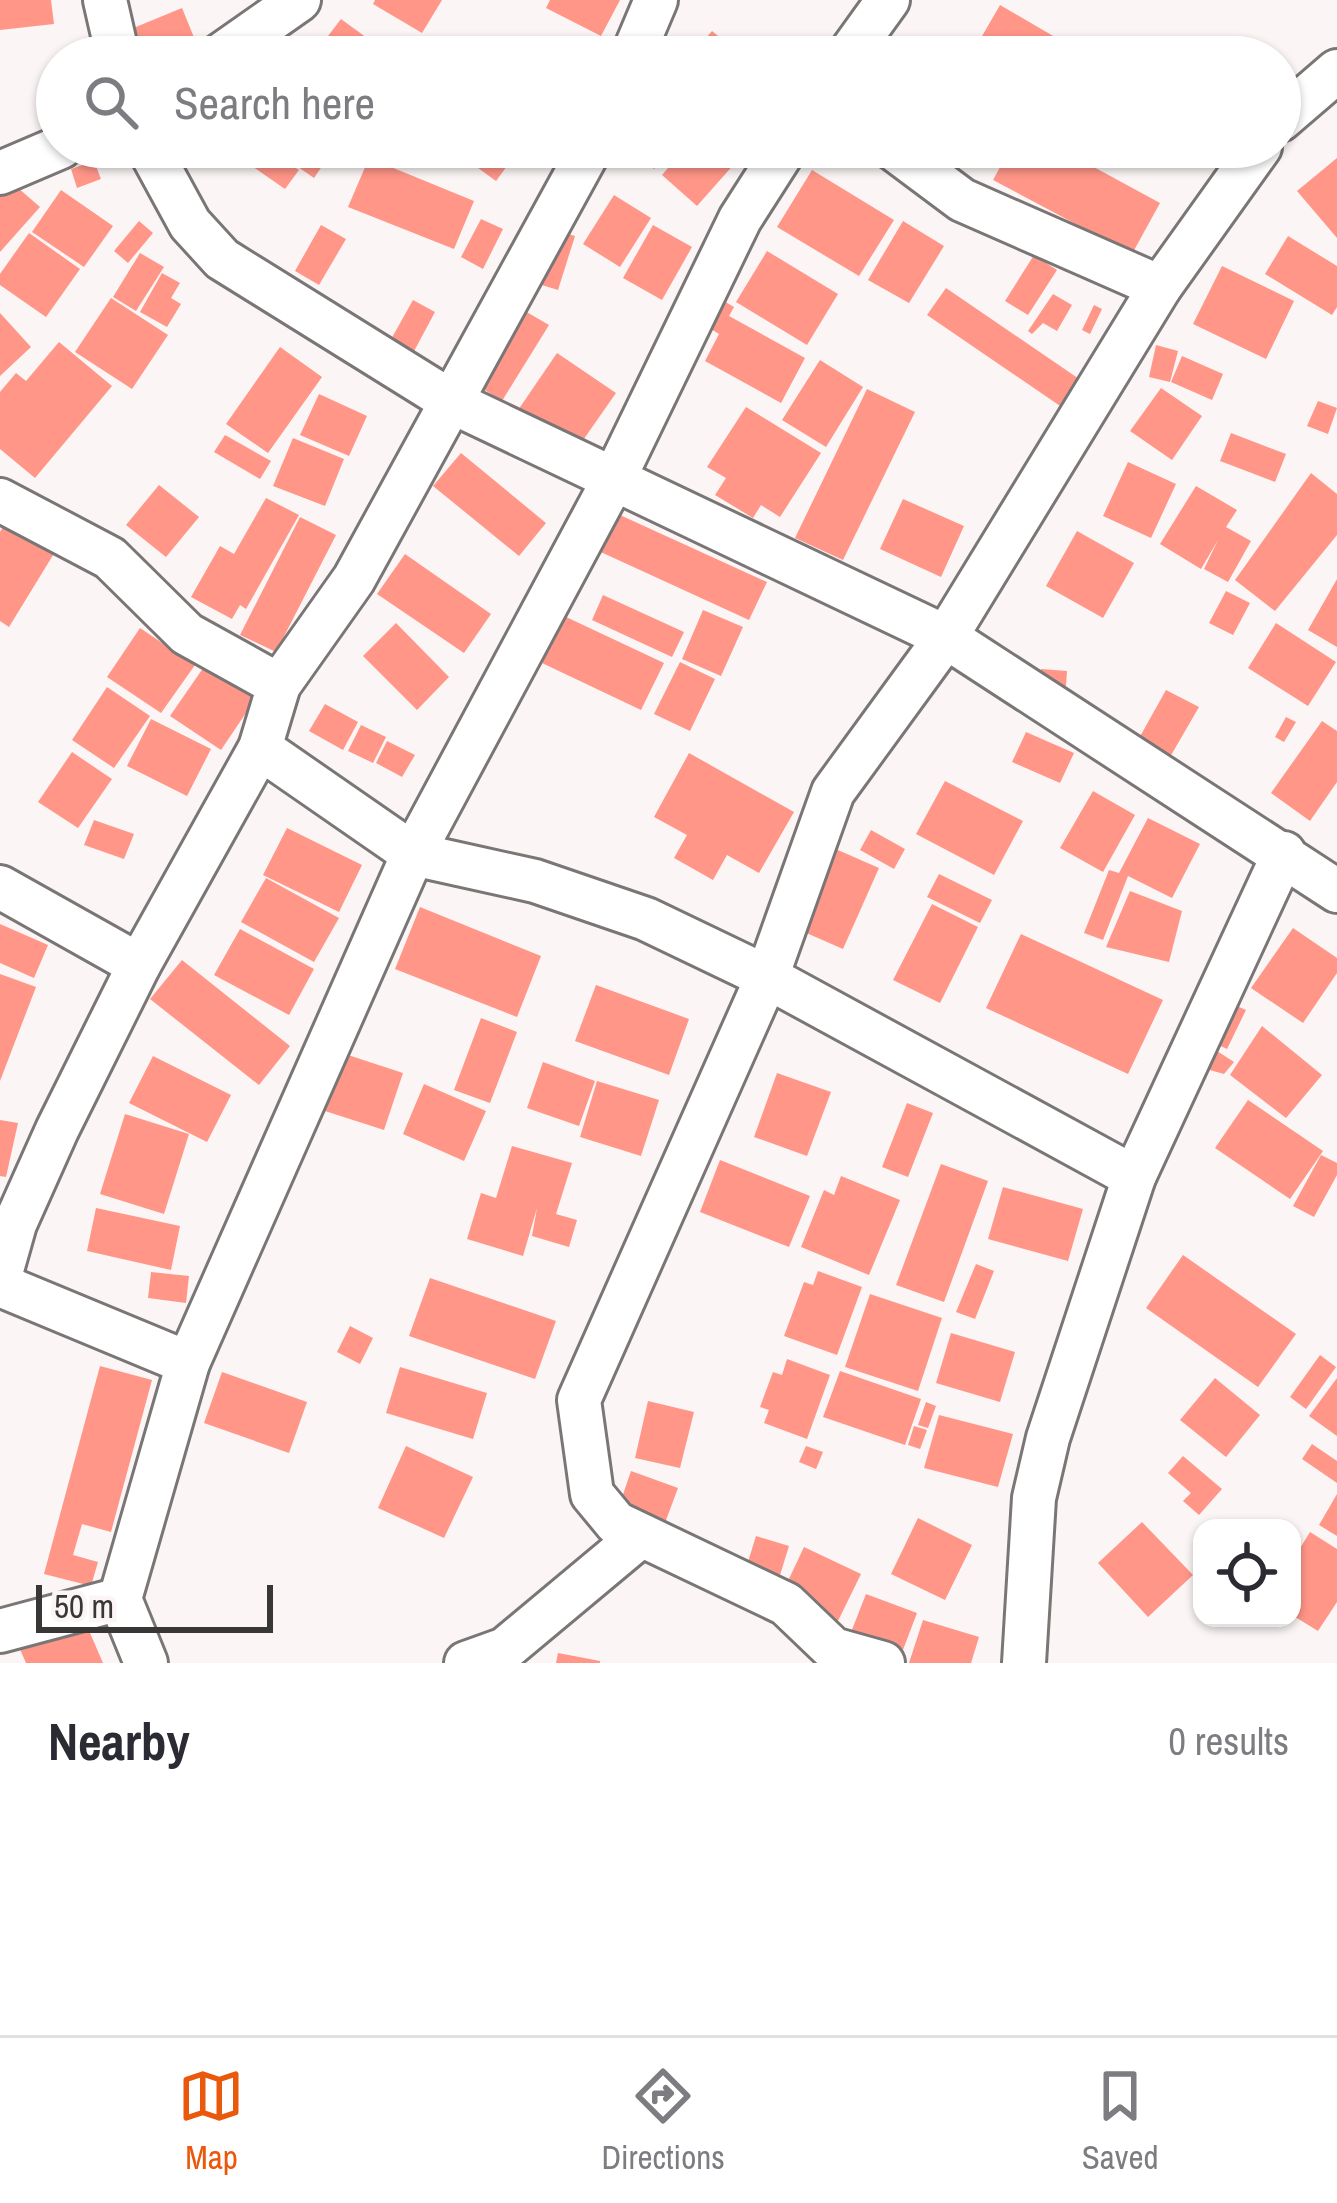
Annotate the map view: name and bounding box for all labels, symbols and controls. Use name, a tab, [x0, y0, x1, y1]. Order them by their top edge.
search box	[36, 36, 1301, 168]
icon: search	[78, 69, 144, 135]
text: Search here	[174, 72, 375, 133]
map controls	[1193, 1519, 1301, 1627]
button: locate	[1193, 1519, 1301, 1627]
scale bar	[36, 1579, 273, 1632]
text: 50 m	[54, 1584, 114, 1628]
text: Nearby	[48, 1707, 190, 1776]
text: 0 results	[1168, 1715, 1289, 1767]
tab: Map	[178, 2063, 244, 2179]
tab: Directions	[601, 2063, 725, 2179]
tab: Saved	[1082, 2063, 1158, 2179]

